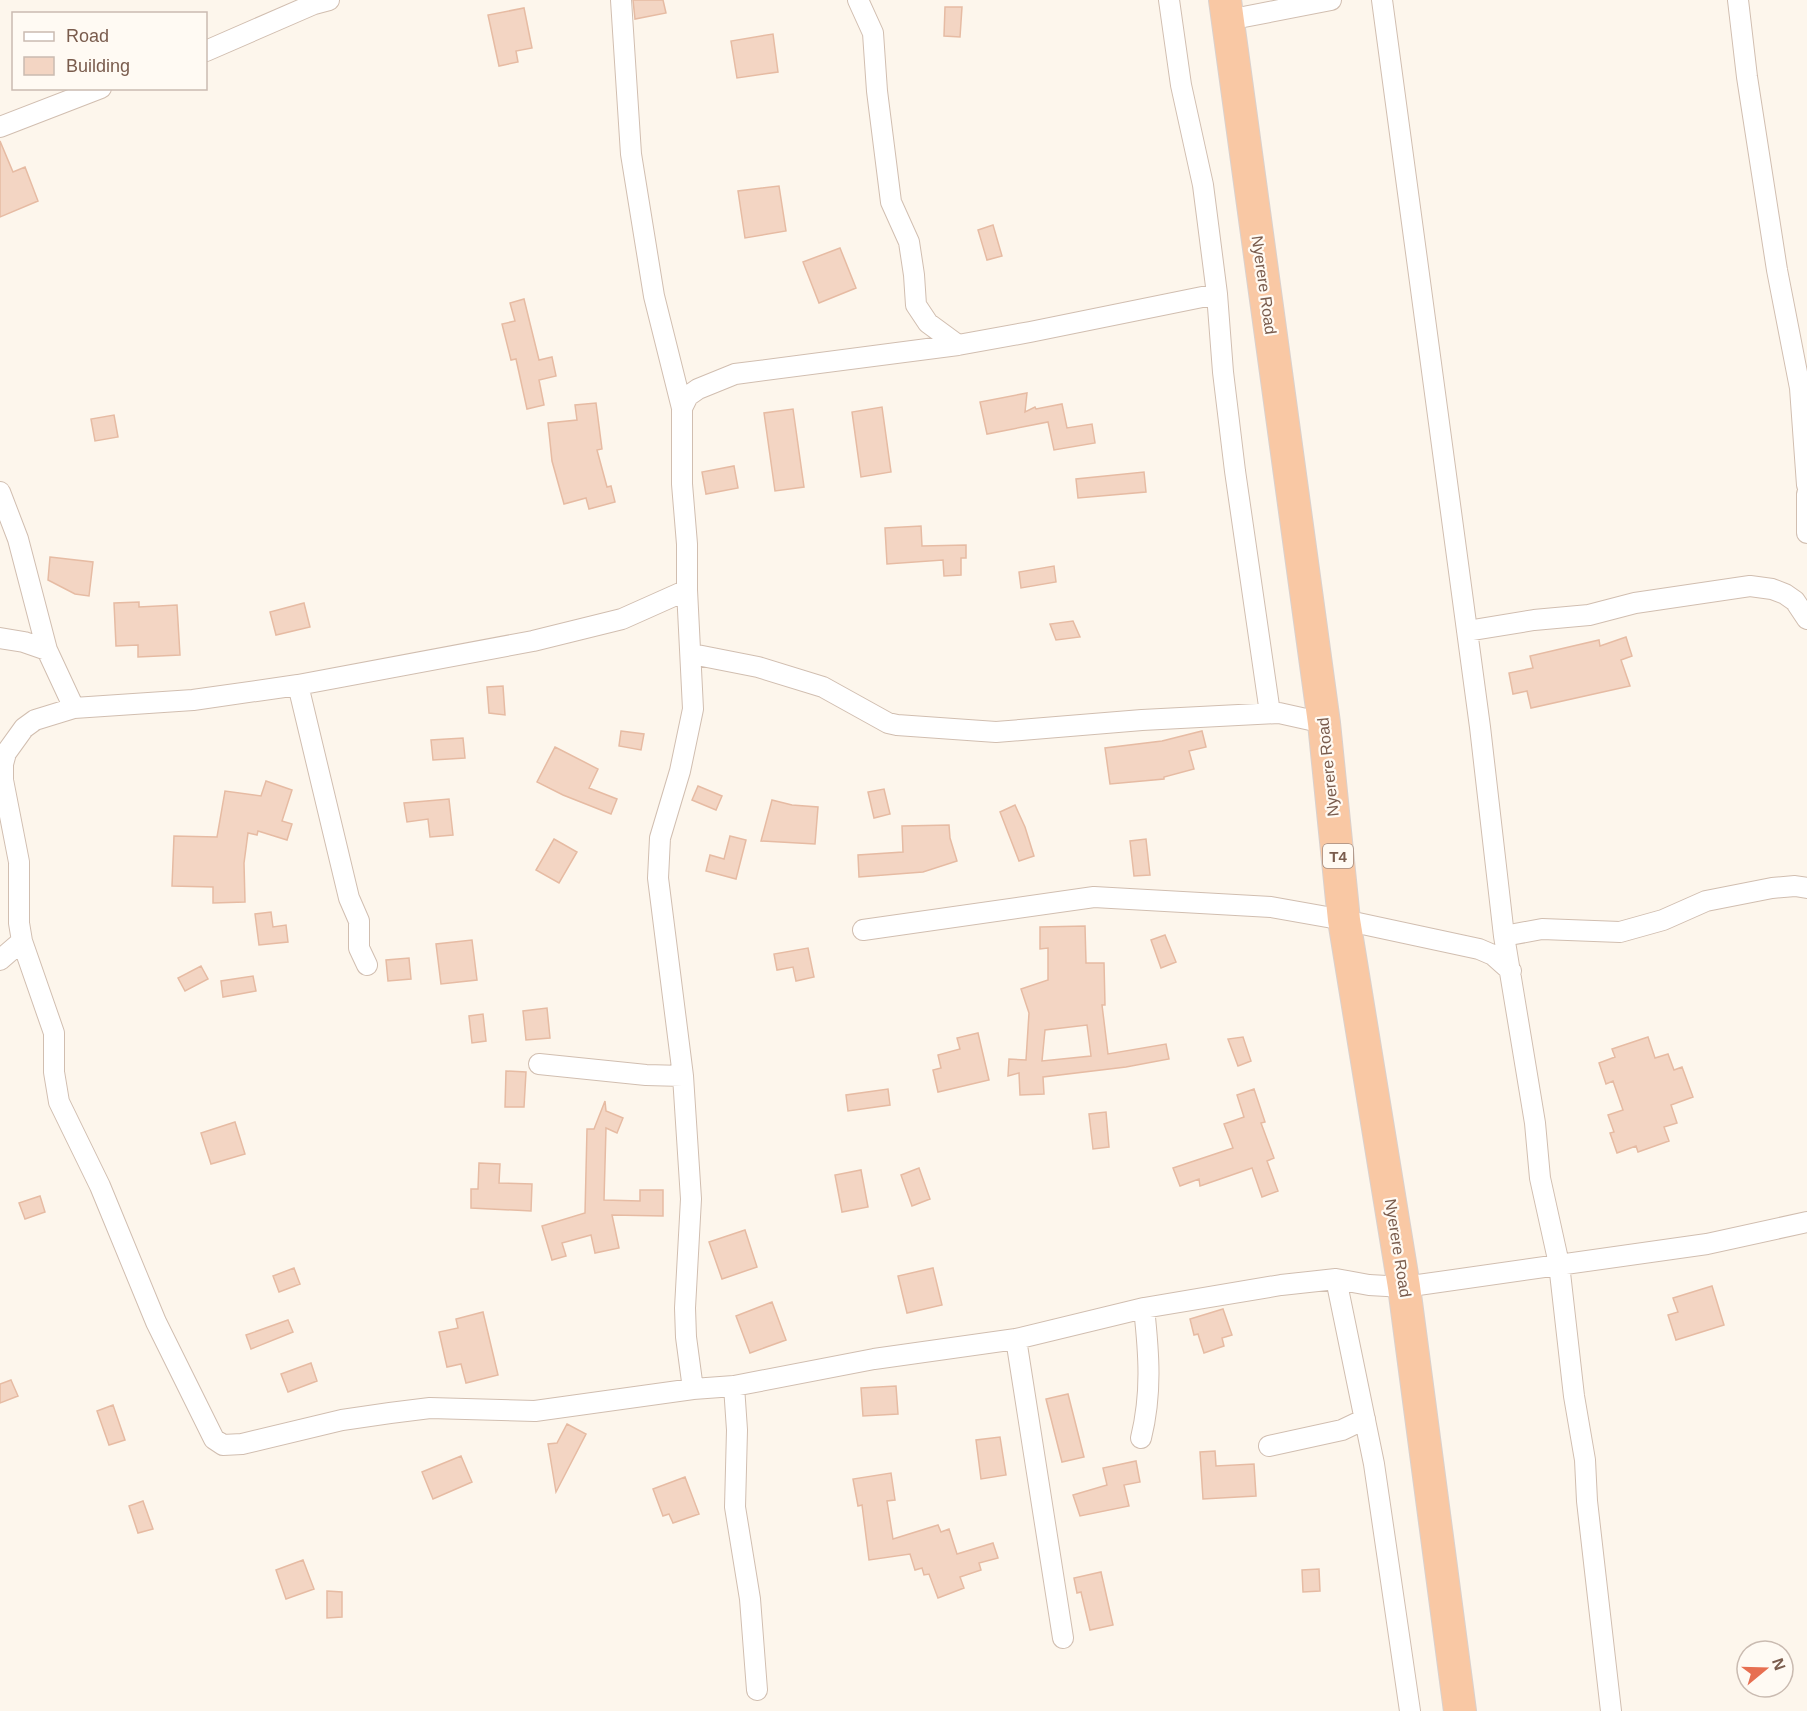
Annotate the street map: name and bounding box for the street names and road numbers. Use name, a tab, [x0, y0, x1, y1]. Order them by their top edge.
street label: Nyerere Road	[1249, 234, 1279, 336]
street label: Nyerere Road	[1314, 717, 1342, 817]
road number: T4	[1323, 844, 1353, 868]
street label: Nyerere Road	[1382, 1197, 1414, 1299]

